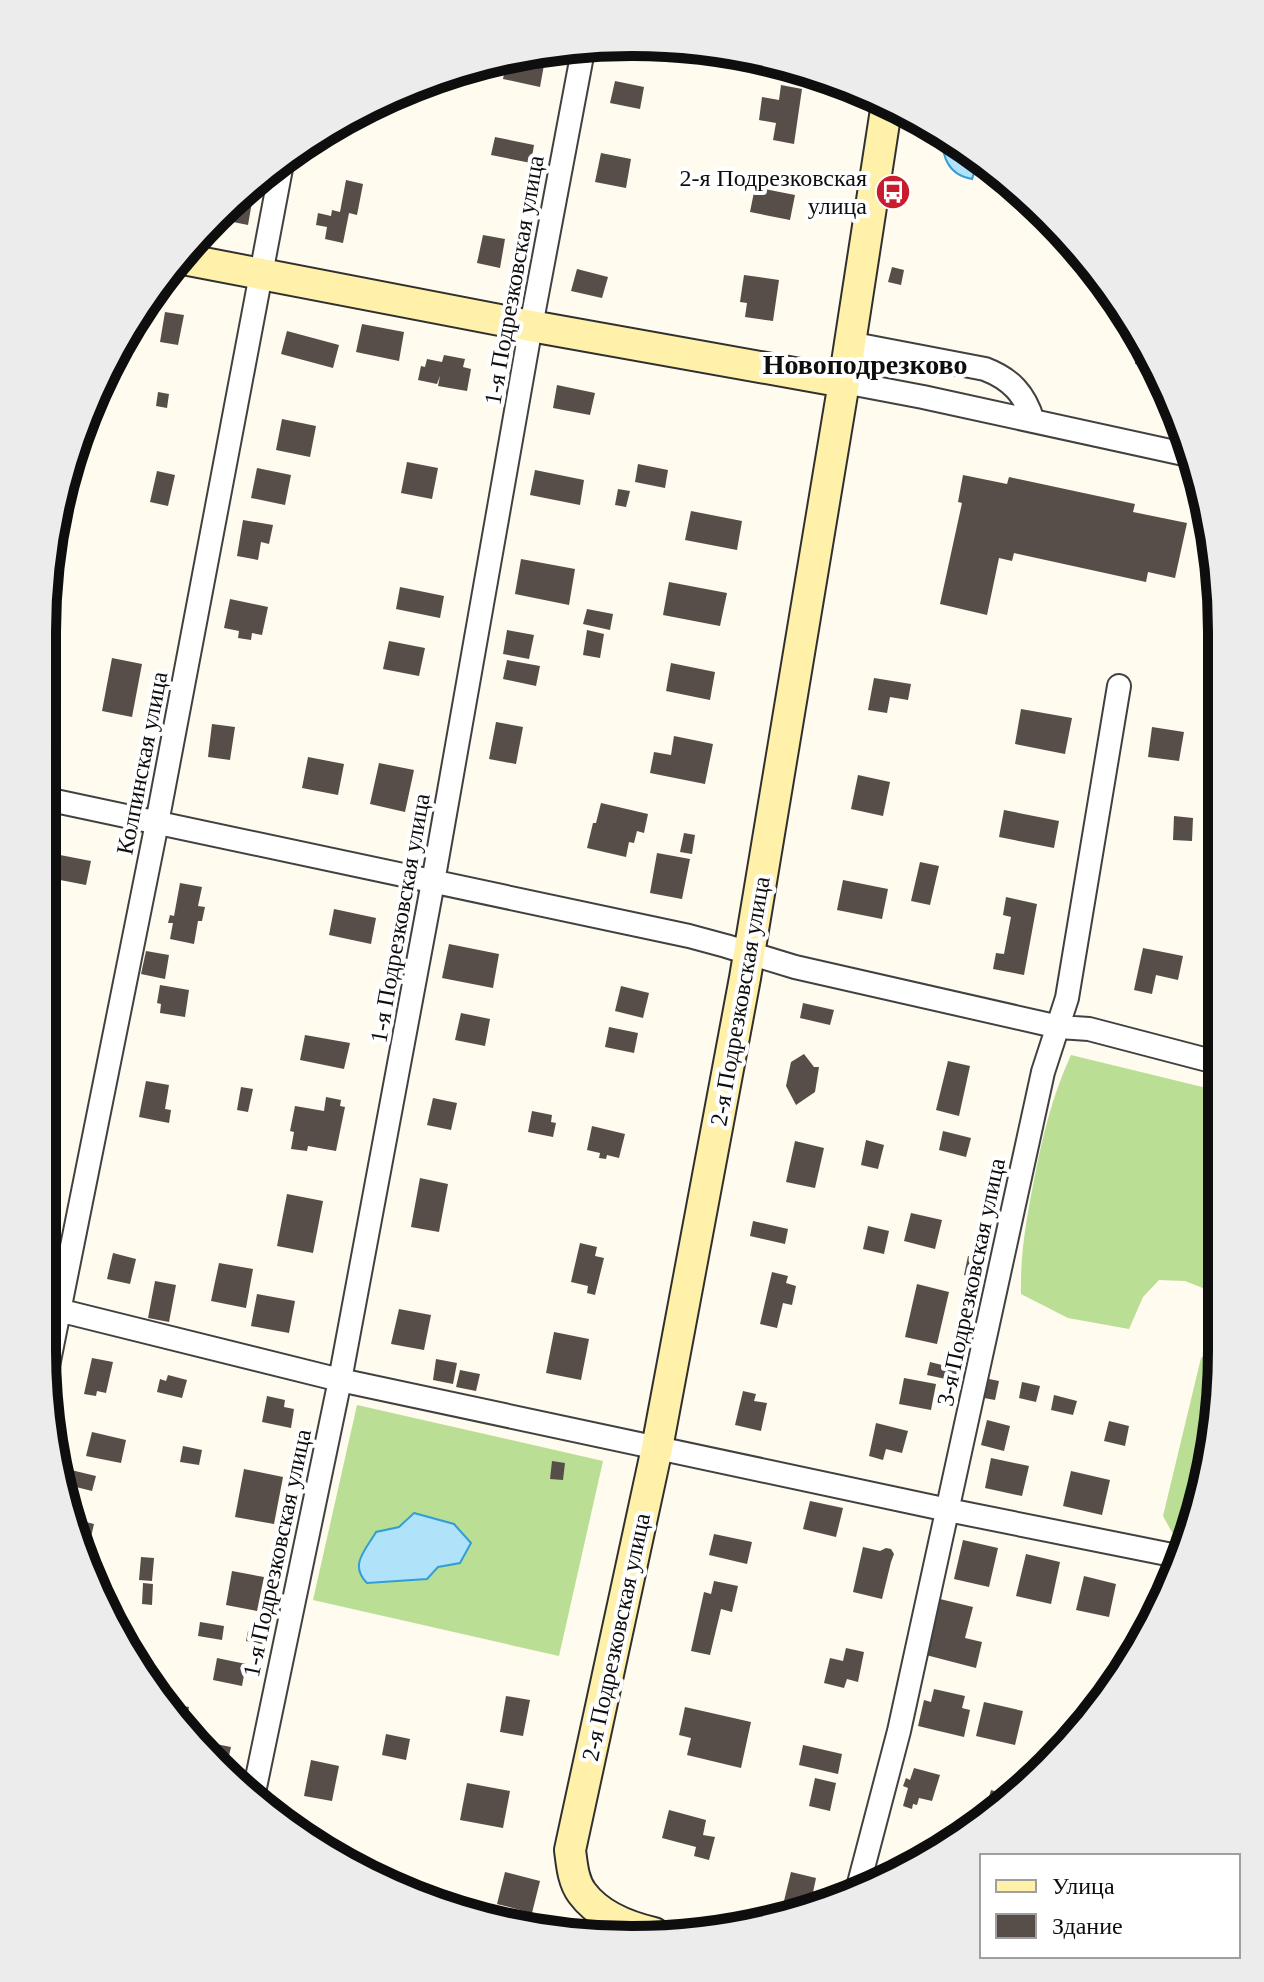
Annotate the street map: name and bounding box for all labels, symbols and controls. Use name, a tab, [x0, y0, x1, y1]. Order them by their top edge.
street label: 1-я Подрезковская улица	[479, 153, 549, 407]
place label: 2-я Подрезковская улица	[679, 165, 867, 219]
bus stop icon: 2-я Подрезковская улица	[874, 173, 912, 211]
district label: Новоподрезково	[763, 349, 967, 380]
street label: Колпинская улица	[112, 669, 173, 857]
street label: 1-я Подрезковская улица	[365, 791, 435, 1045]
street label: 2-я Подрезковская улица	[705, 874, 775, 1128]
street label: 3-я Подрезковская улица	[932, 1155, 1010, 1408]
street label: 1-я Подрезковская улица	[238, 1426, 316, 1679]
street label: 2-я Подрезковская улица	[577, 1510, 655, 1763]
legend	[980, 1854, 1240, 1958]
text: Улица	[1052, 1873, 1115, 1899]
text: Здание	[1052, 1913, 1123, 1939]

